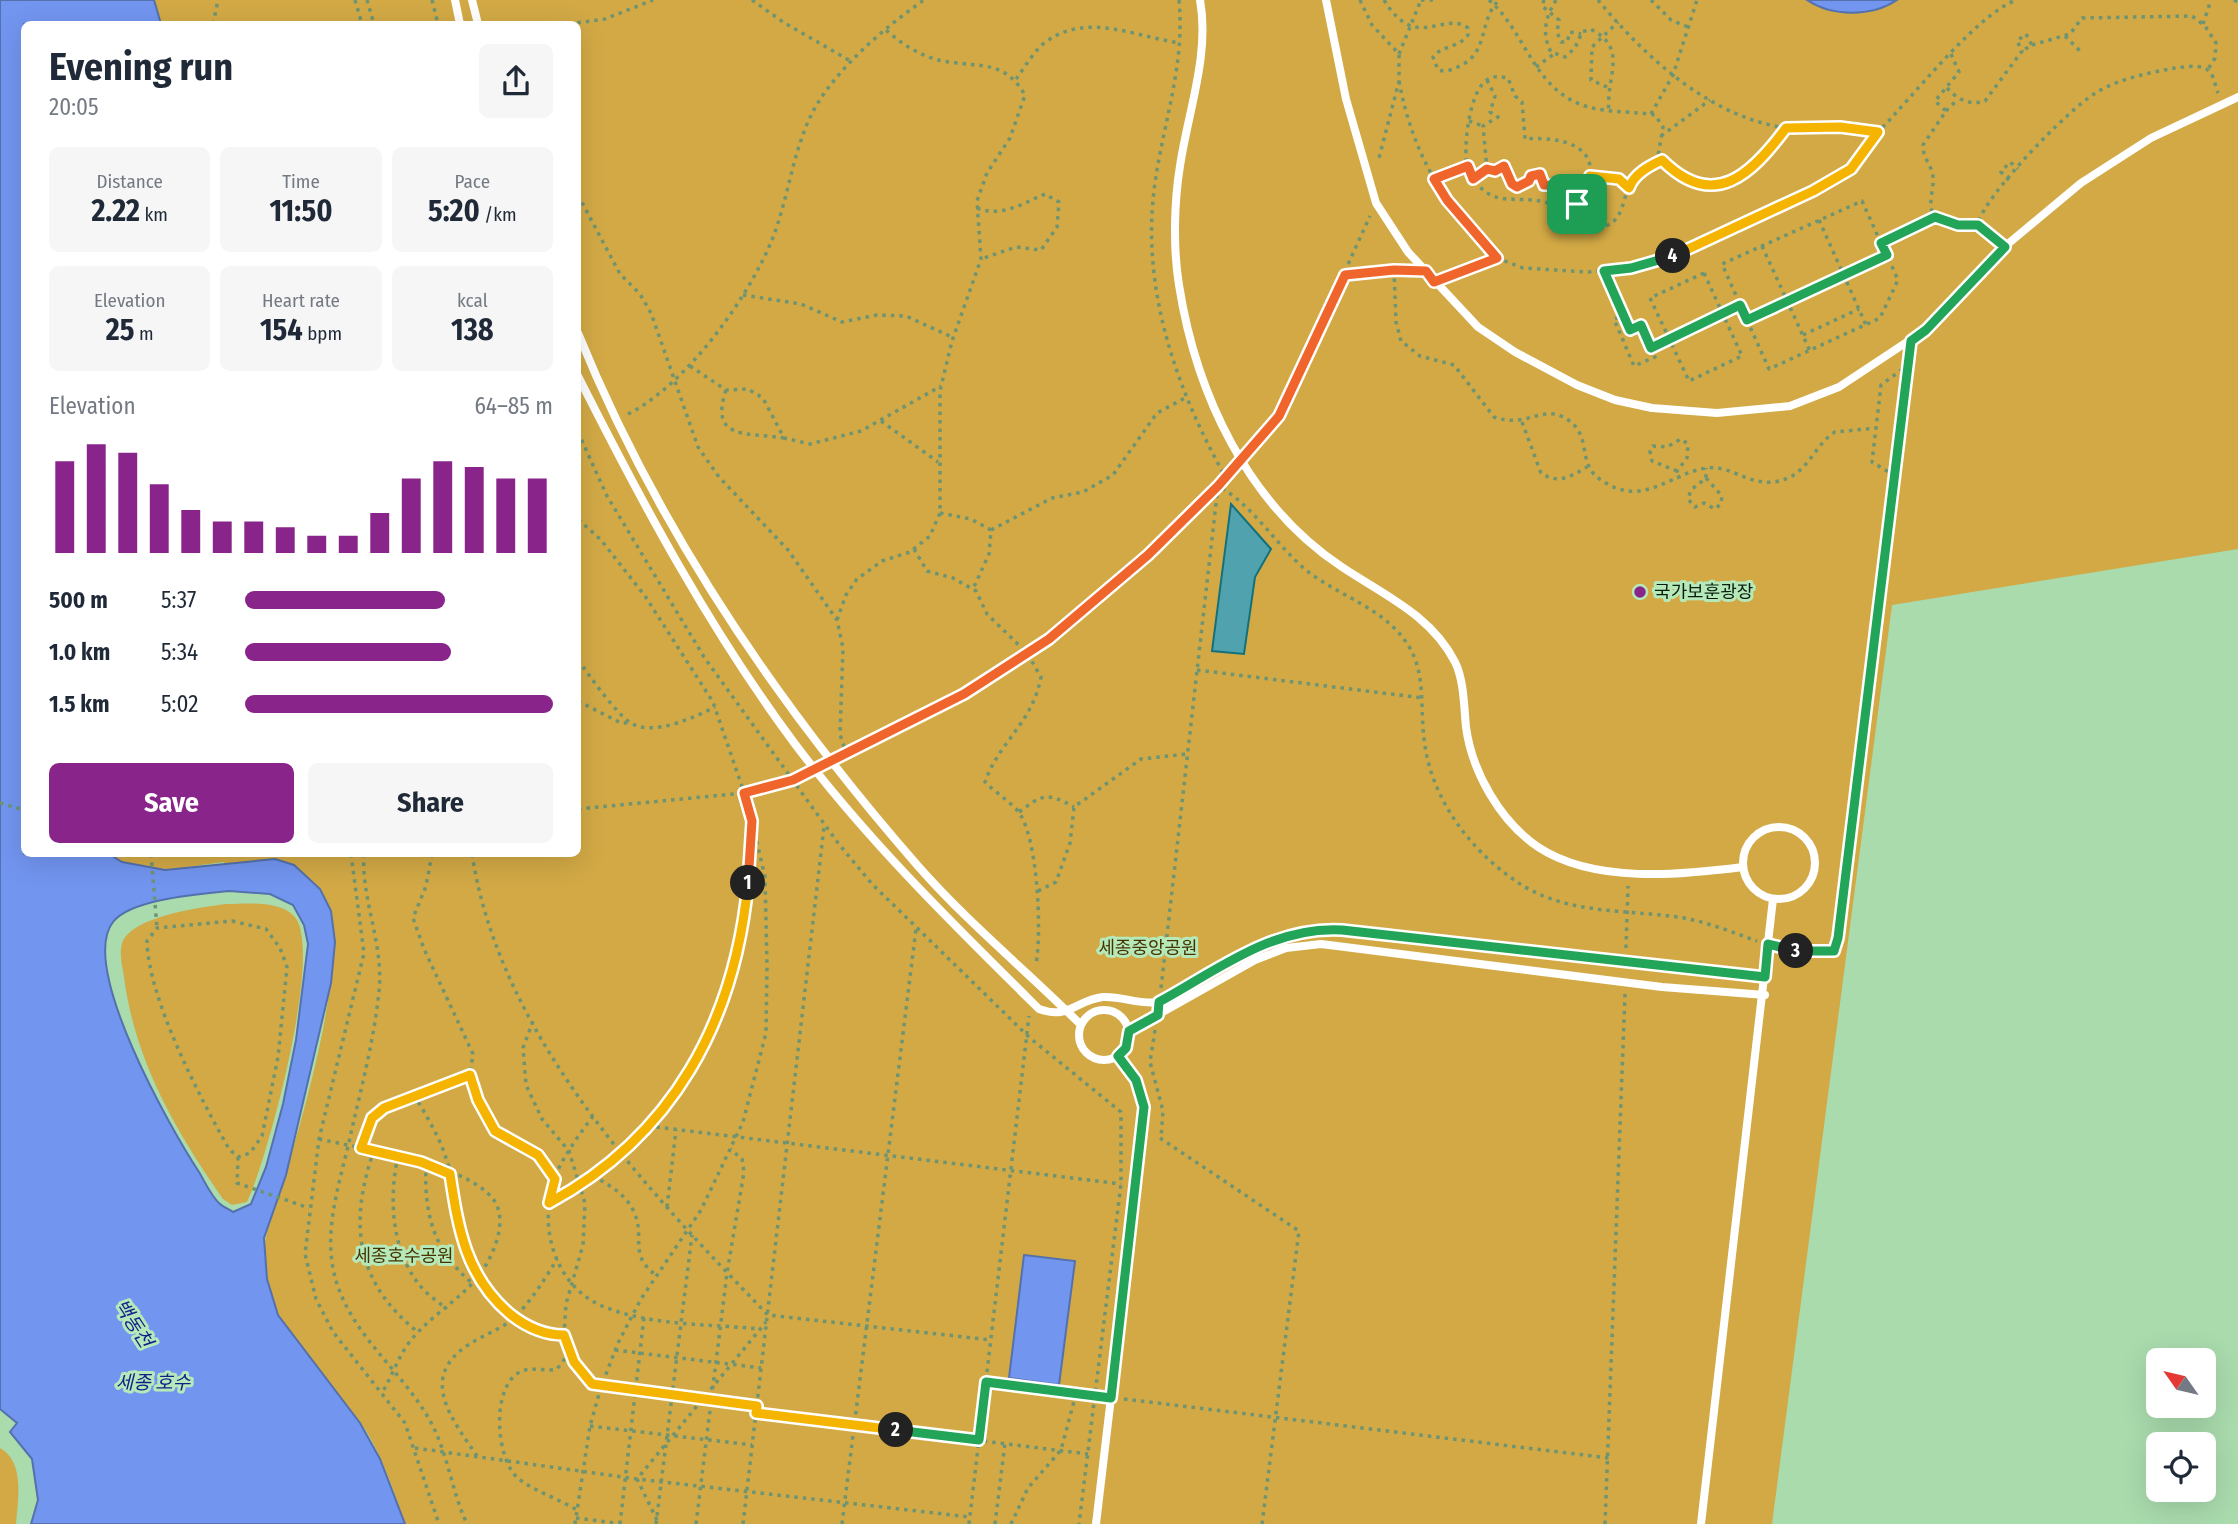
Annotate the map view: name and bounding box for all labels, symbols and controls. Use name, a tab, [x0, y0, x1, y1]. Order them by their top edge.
text: Evening run	[49, 44, 233, 90]
button: share	[479, 44, 553, 118]
text: 20:05	[49, 93, 99, 121]
text: Distance	[96, 170, 163, 193]
text: Time	[282, 170, 320, 193]
text: Pace	[455, 170, 490, 193]
pin	[1547, 174, 1607, 234]
icon: arrive	[1558, 185, 1596, 223]
text: 2.22	[91, 193, 140, 229]
text: 11:50	[269, 193, 333, 229]
text: 5:20	[428, 193, 480, 229]
text: km	[140, 203, 168, 226]
text: /km	[480, 203, 517, 226]
pin: 4	[1656, 238, 1690, 274]
text: 4	[1668, 244, 1677, 267]
text: Elevation	[94, 289, 165, 312]
text: Heart rate	[262, 289, 340, 312]
text: kcal	[457, 289, 488, 312]
text: 25	[106, 312, 134, 348]
text: 154	[260, 312, 303, 348]
text: 138	[451, 312, 494, 348]
text: m	[134, 322, 154, 345]
text: bpm	[303, 322, 342, 345]
text: Elevation	[49, 392, 136, 420]
text: 64–85 m	[474, 392, 553, 420]
place label: 국가보훈광장	[1654, 581, 1753, 603]
marker: 국가보훈광장	[1632, 584, 1648, 600]
text: 500 m	[49, 586, 108, 614]
text: 5:37	[161, 586, 196, 614]
text: 1.0 km	[49, 638, 110, 666]
text: 5:34	[161, 638, 198, 666]
text: 1.5 km	[49, 690, 110, 718]
text: 5:02	[161, 690, 198, 718]
button: Save	[49, 763, 294, 843]
button: Share	[308, 763, 553, 843]
pin: 1	[730, 866, 766, 900]
text: 1	[743, 871, 752, 894]
pin: 3	[1778, 934, 1814, 968]
park label: 세종중앙공원	[1098, 937, 1198, 959]
text: 3	[1791, 939, 1800, 962]
park label: 세종호수공원	[354, 1245, 454, 1267]
water label: 백동천	[110, 1295, 158, 1353]
north arrow	[2146, 1348, 2216, 1418]
map controls	[2146, 1348, 2216, 1502]
water label: 세종 호수	[116, 1371, 191, 1394]
pin: 2	[878, 1412, 914, 1448]
text: 2	[891, 1418, 900, 1441]
button: locate	[2146, 1432, 2216, 1502]

